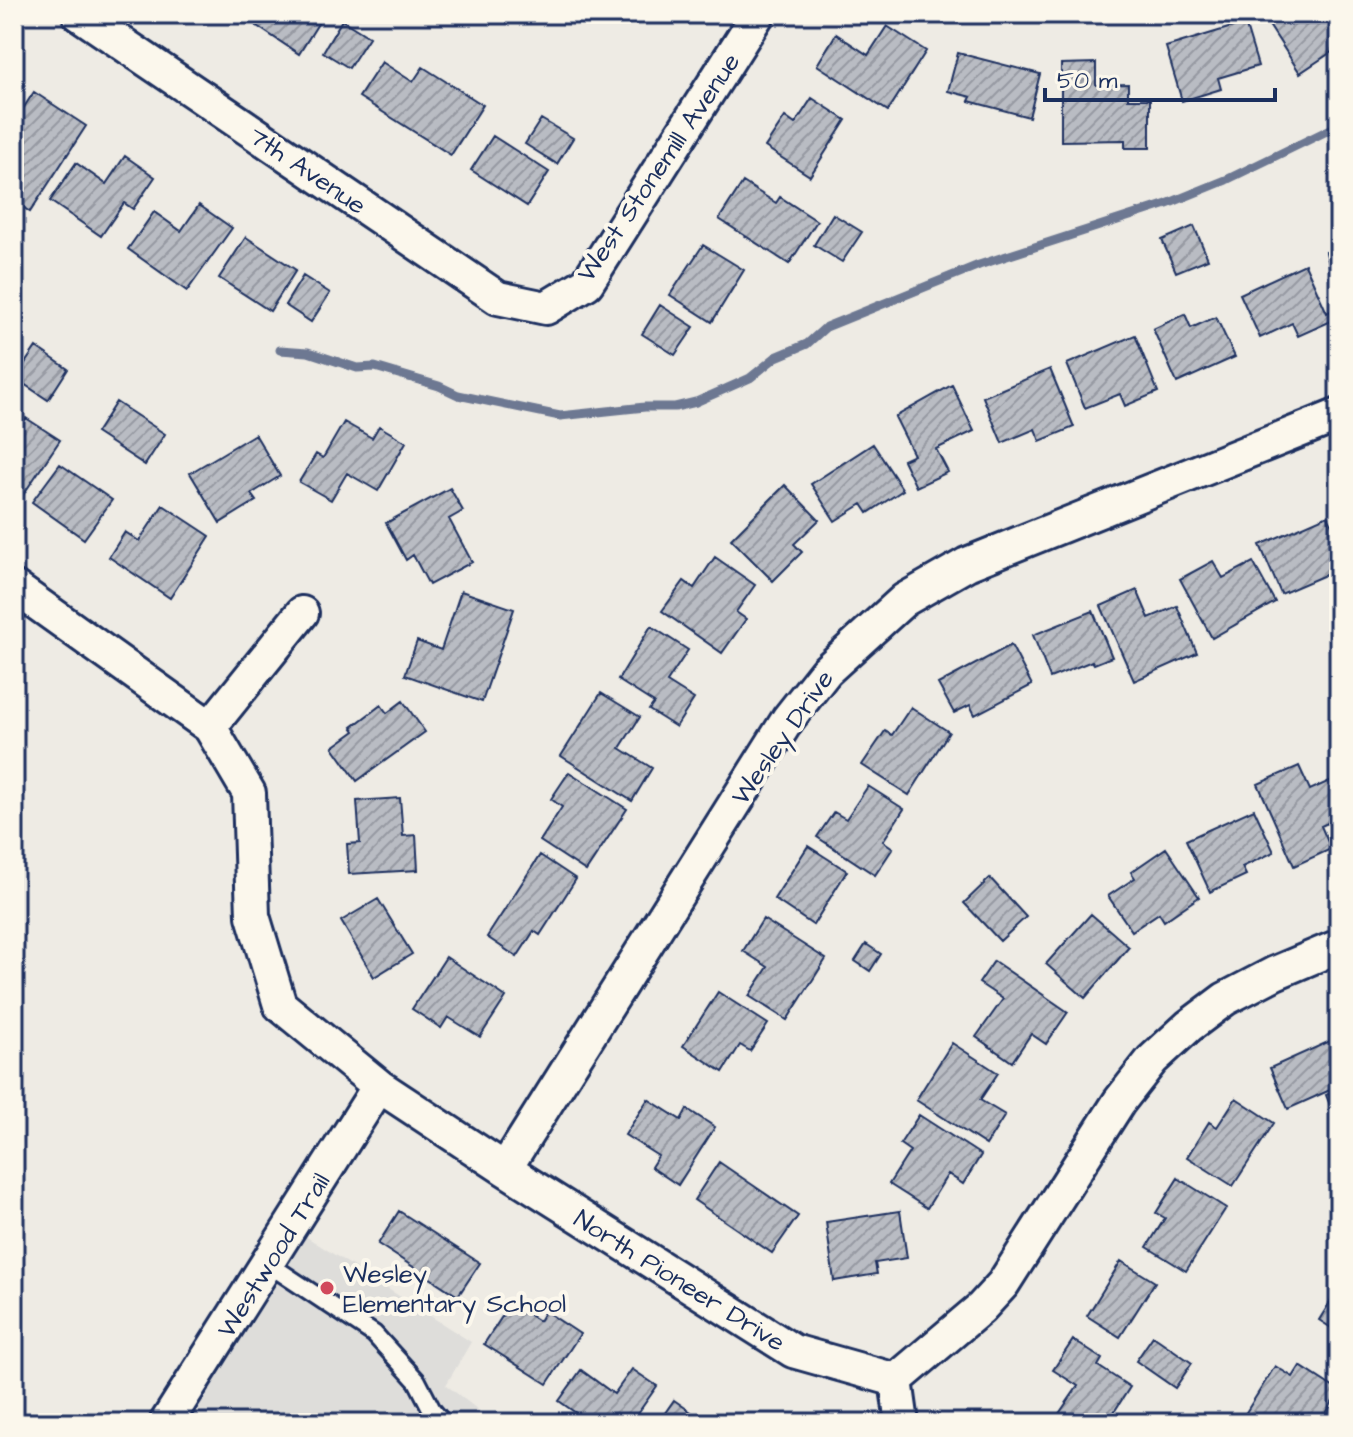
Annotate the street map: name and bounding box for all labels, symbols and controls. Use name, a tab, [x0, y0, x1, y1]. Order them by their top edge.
street label: West Stonemill Avenue	[569, 46, 749, 289]
scale bar	[1045, 52, 1275, 102]
text: 50 m	[1057, 64, 1118, 98]
street label: 7th Avenue	[242, 118, 373, 223]
street label: Wesley Drive	[723, 663, 844, 813]
street label: Westwood Trail	[209, 1166, 339, 1345]
street label: North Pioneer Drive	[567, 1201, 792, 1360]
place label: Wesley Elementary School	[343, 1256, 566, 1324]
marker: Wesley Elementary School	[318, 1279, 336, 1297]

